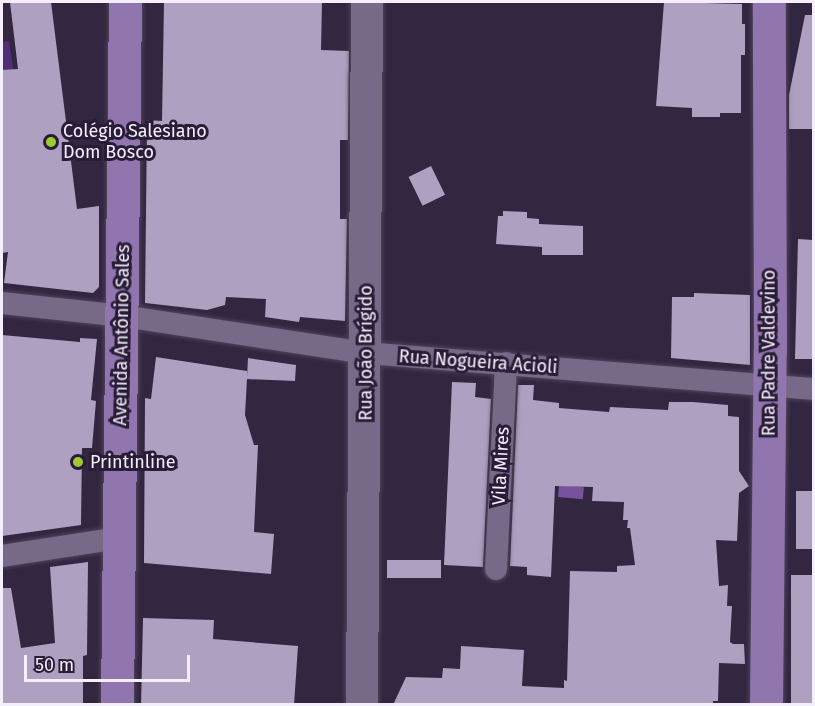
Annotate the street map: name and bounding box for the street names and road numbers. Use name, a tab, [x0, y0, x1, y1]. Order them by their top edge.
street label: Avenida Antônio Sales	[110, 244, 134, 426]
street label: Rua Padre Valdevino	[758, 270, 780, 436]
street label: Rua João Brígido	[355, 285, 377, 421]
street label: Rua Nogueira Acioli	[398, 346, 558, 378]
street label: Vila Mires	[488, 426, 514, 506]

